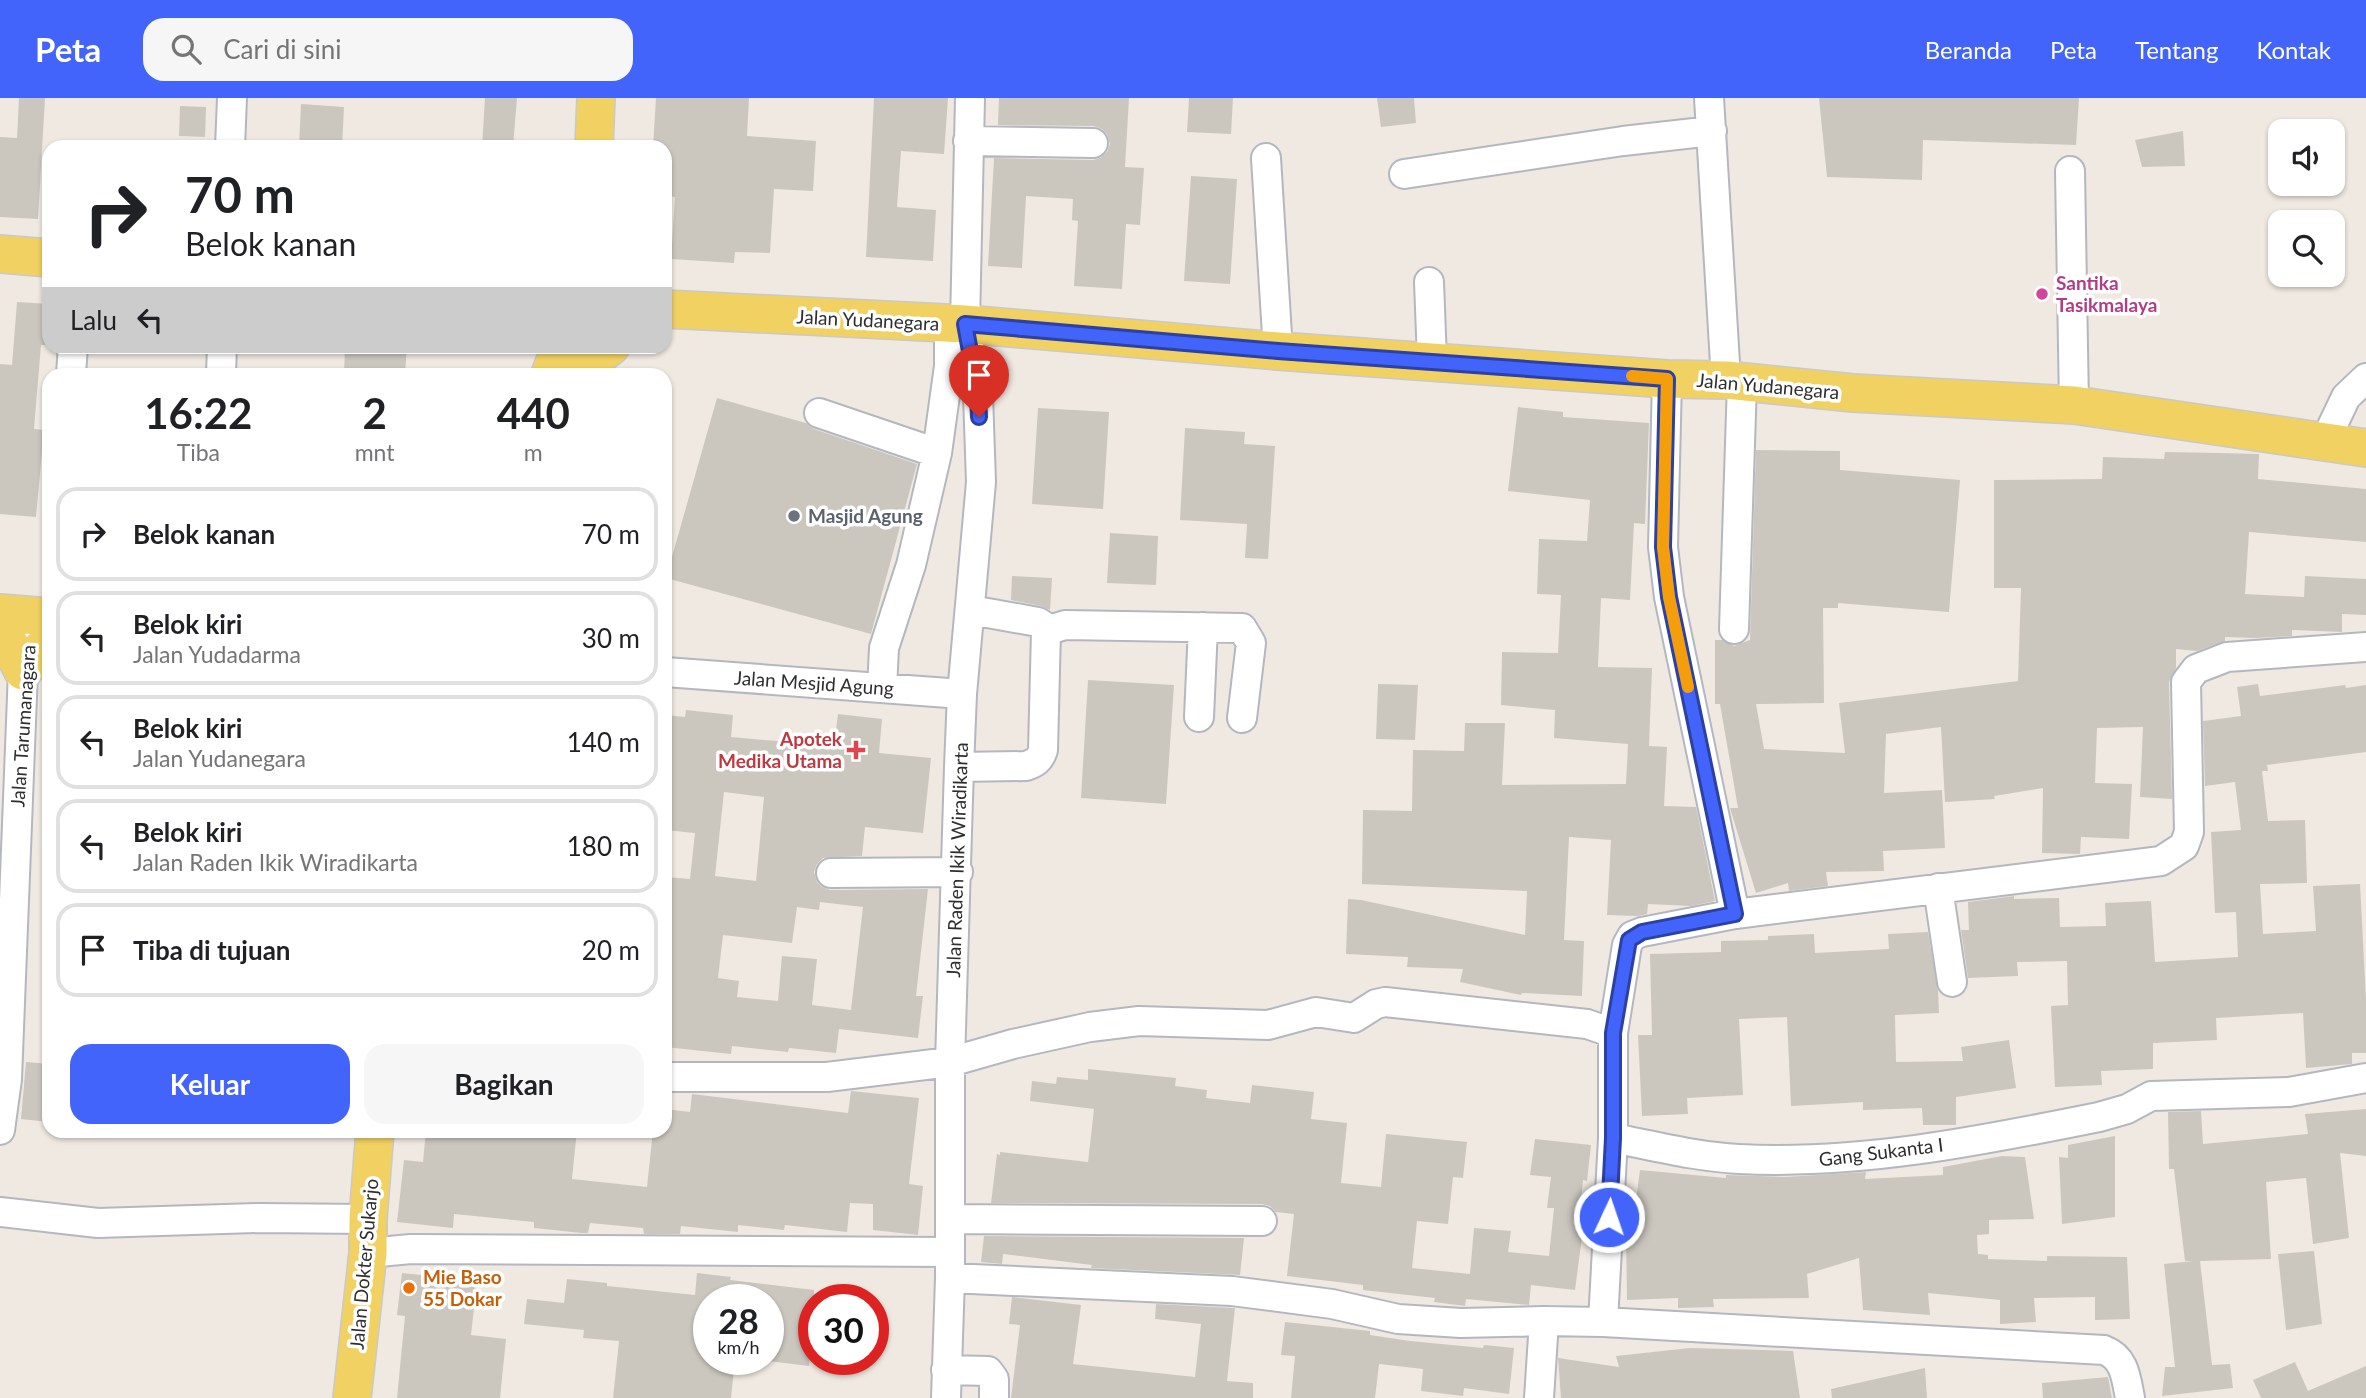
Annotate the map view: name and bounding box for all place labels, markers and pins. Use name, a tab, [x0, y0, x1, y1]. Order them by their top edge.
place label: Santika Tasikmalaya	[2056, 271, 2157, 316]
marker: Santika Tasikmalaya	[2034, 286, 2050, 302]
pin	[949, 345, 1009, 417]
place label: Masjid Agung	[808, 504, 923, 527]
marker: Masjid Agung	[786, 508, 802, 524]
place label: Apotek Medika Utama	[718, 727, 843, 772]
marker: Apotek Medika Utama	[848, 742, 864, 758]
place label: Mie Baso 55 Dokar	[423, 1265, 503, 1310]
marker: Mie Baso 55 Dokar	[401, 1280, 417, 1296]

